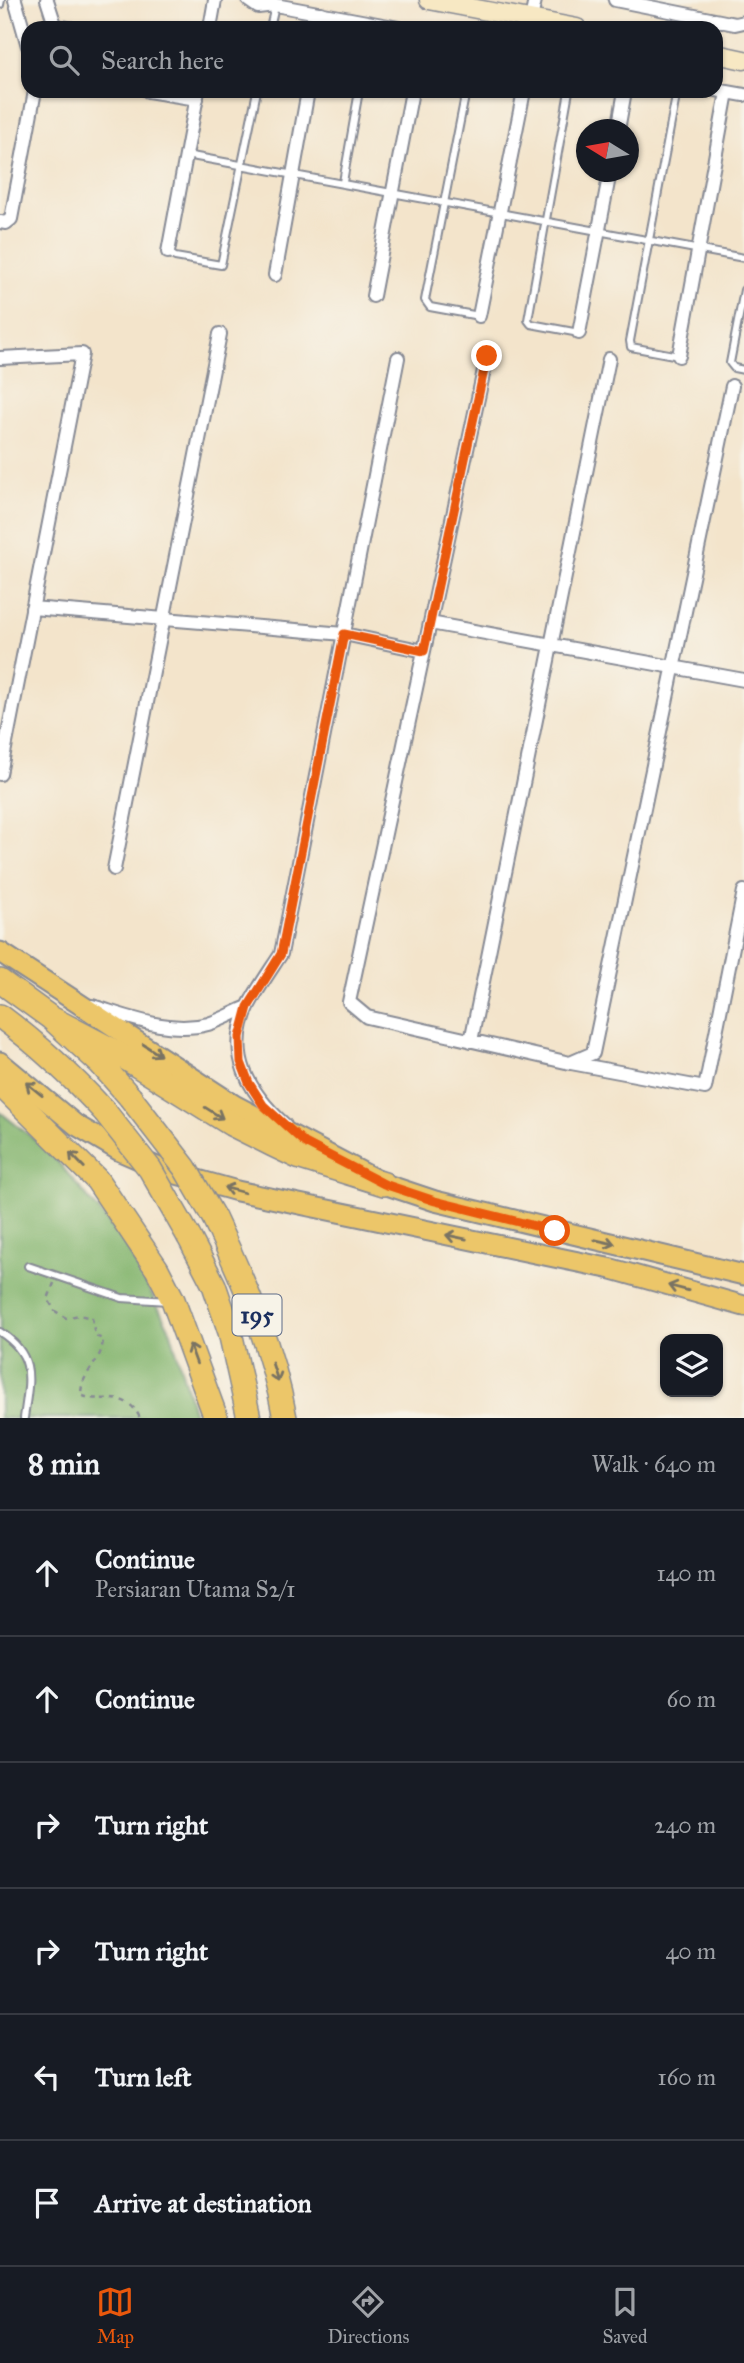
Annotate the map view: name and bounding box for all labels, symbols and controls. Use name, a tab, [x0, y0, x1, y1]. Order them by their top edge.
search box	[21, 21, 723, 98]
icon: search	[45, 41, 83, 79]
text: Search here	[101, 44, 224, 76]
north arrow	[576, 119, 639, 182]
route end	[471, 340, 502, 371]
one-way arrow	[142, 1043, 162, 1057]
one-way arrow	[25, 1081, 43, 1096]
one-way arrow	[203, 1107, 223, 1121]
one-way arrow	[69, 1152, 86, 1169]
one-way arrow	[223, 1183, 246, 1196]
route start	[539, 1215, 570, 1246]
one-way arrow	[445, 1230, 468, 1244]
one-way arrow	[593, 1236, 616, 1250]
one-way arrow	[667, 1280, 689, 1293]
road number: 195	[232, 1294, 282, 1336]
map controls	[660, 1334, 723, 1397]
button: layers	[660, 1334, 723, 1397]
one-way arrow	[186, 1343, 198, 1365]
one-way arrow	[270, 1361, 283, 1383]
text: 8 min	[28, 1446, 100, 1482]
text: Walk · 640 m	[591, 1450, 716, 1478]
text: Continue	[95, 1543, 195, 1575]
icon: ahead	[28, 1554, 66, 1592]
text: 140 m	[656, 1559, 716, 1587]
text: Persiaran Utama S2/1	[95, 1575, 295, 1603]
icon: ahead	[28, 1680, 66, 1718]
text: Continue	[95, 1683, 195, 1715]
text: 60 m	[667, 1685, 716, 1713]
icon: right	[28, 1806, 66, 1844]
text: Turn right	[95, 1809, 208, 1841]
text: 240 m	[654, 1811, 716, 1839]
icon: right	[28, 1932, 66, 1970]
text: Turn right	[95, 1935, 208, 1967]
text: 40 m	[666, 1937, 716, 1965]
icon: left	[28, 2058, 66, 2096]
text: Turn left	[95, 2061, 191, 2093]
text: 160 m	[658, 2063, 716, 2091]
icon: arrive	[28, 2184, 66, 2222]
text: Arrive at destination	[95, 2187, 312, 2219]
tab: Map	[96, 2283, 134, 2348]
tab: Directions	[327, 2283, 409, 2348]
tab: Saved	[602, 2283, 648, 2348]

